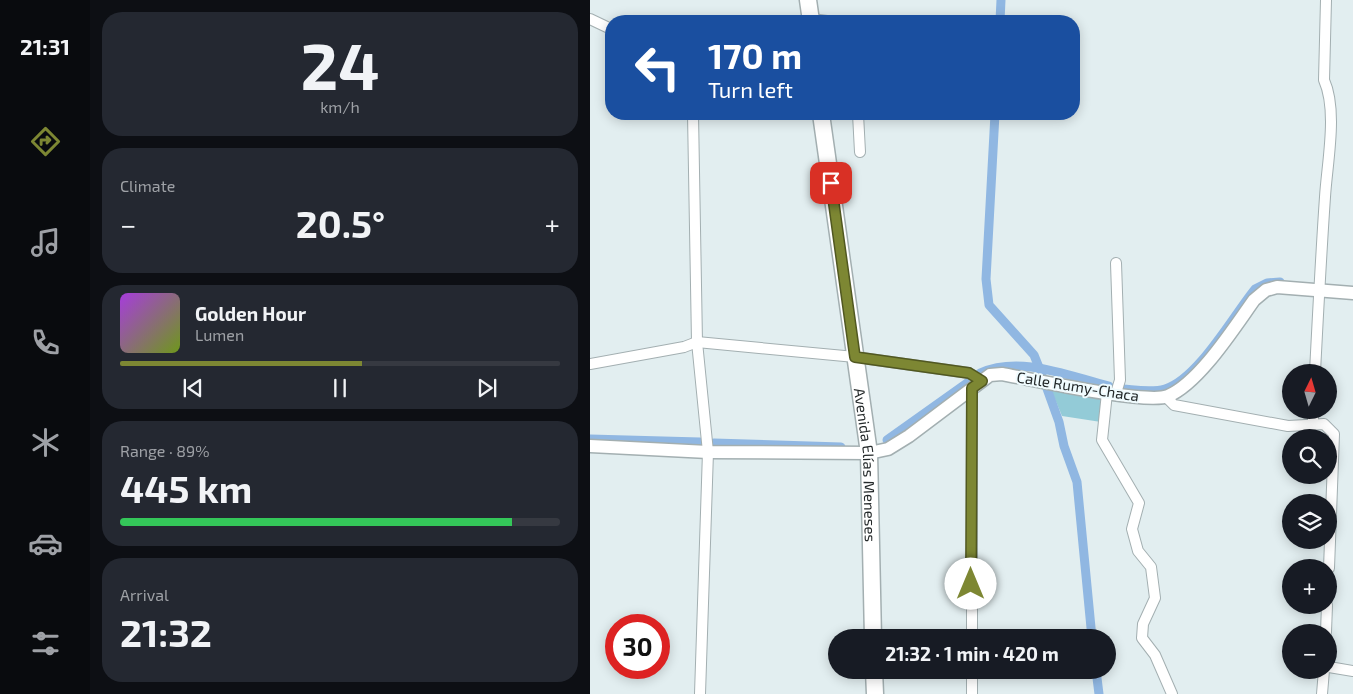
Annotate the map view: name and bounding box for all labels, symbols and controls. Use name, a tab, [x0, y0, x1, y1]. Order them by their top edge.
text: 24	[300, 25, 380, 103]
text: 21:31	[20, 33, 70, 59]
text: 170 m	[708, 34, 802, 76]
icon: left	[625, 35, 690, 100]
text: Turn left	[708, 76, 793, 102]
text: km/h	[320, 97, 360, 116]
icon: directions	[28, 124, 63, 159]
pin	[810, 162, 852, 204]
icon: arrive	[817, 169, 845, 197]
text: Climate	[120, 176, 175, 195]
text: 20.5°	[296, 200, 385, 246]
text: −	[120, 207, 136, 241]
text: +	[545, 207, 560, 241]
icon: music	[28, 225, 63, 260]
text: Golden Hour	[195, 302, 306, 325]
icon: phone	[28, 325, 63, 360]
text: Lumen	[195, 325, 244, 344]
north arrow	[1282, 364, 1338, 419]
map controls	[1282, 364, 1337, 679]
street label: Calle Rumy-Chaca	[1015, 367, 1141, 405]
icon: previous	[179, 374, 207, 402]
icon: pause	[326, 374, 354, 402]
icon: next	[473, 374, 501, 402]
street label: Avenida Elías Meneses	[851, 387, 880, 542]
icon: climate	[28, 425, 63, 460]
button: search	[1282, 429, 1337, 484]
text: Range · 89%	[120, 441, 210, 460]
text: 445 km	[120, 465, 252, 511]
button: layers	[1282, 494, 1337, 549]
icon: car	[28, 526, 63, 561]
position arrow	[944, 557, 996, 609]
button: +	[1282, 559, 1337, 614]
text: Arrival	[120, 585, 169, 604]
text: 21:32	[120, 609, 212, 655]
speed limit sign: 30	[605, 614, 670, 679]
button: −	[1282, 624, 1337, 679]
icon: filters	[28, 626, 63, 661]
text: 21:32 · 1 min · 420 m	[885, 642, 1059, 665]

